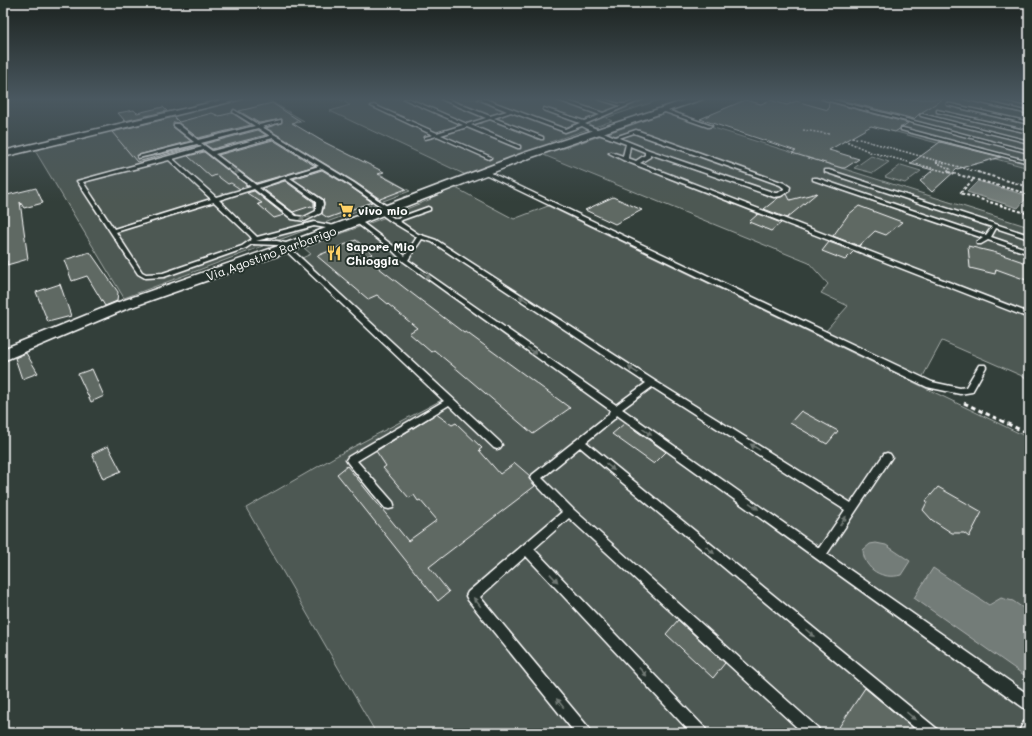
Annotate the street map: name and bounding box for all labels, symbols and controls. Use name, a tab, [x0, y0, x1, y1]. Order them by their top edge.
one-way arrow	[228, 166, 239, 175]
supermarket icon: vivo mio	[337, 201, 355, 219]
place label: vivo mio	[358, 202, 408, 218]
one-way arrow	[298, 215, 311, 221]
street label: Via Agostino Barbarigo	[204, 222, 338, 284]
place label: Sapore Mio Chioggia	[346, 238, 415, 268]
restaurant icon: Sapore Mio Chioggia	[325, 244, 343, 262]
one-way arrow	[421, 271, 432, 279]
one-way arrow	[518, 296, 530, 303]
one-way arrow	[527, 347, 537, 355]
one-way arrow	[627, 367, 639, 374]
one-way arrow	[642, 428, 652, 436]
one-way arrow	[749, 444, 761, 451]
one-way arrow	[605, 463, 615, 472]
one-way arrow	[748, 502, 759, 510]
one-way arrow	[839, 516, 847, 526]
one-way arrow	[705, 546, 716, 555]
one-way arrow	[549, 572, 558, 583]
one-way arrow	[473, 597, 482, 608]
one-way arrow	[805, 628, 816, 637]
one-way arrow	[638, 667, 647, 677]
one-way arrow	[555, 697, 564, 708]
one-way arrow	[905, 711, 916, 720]

